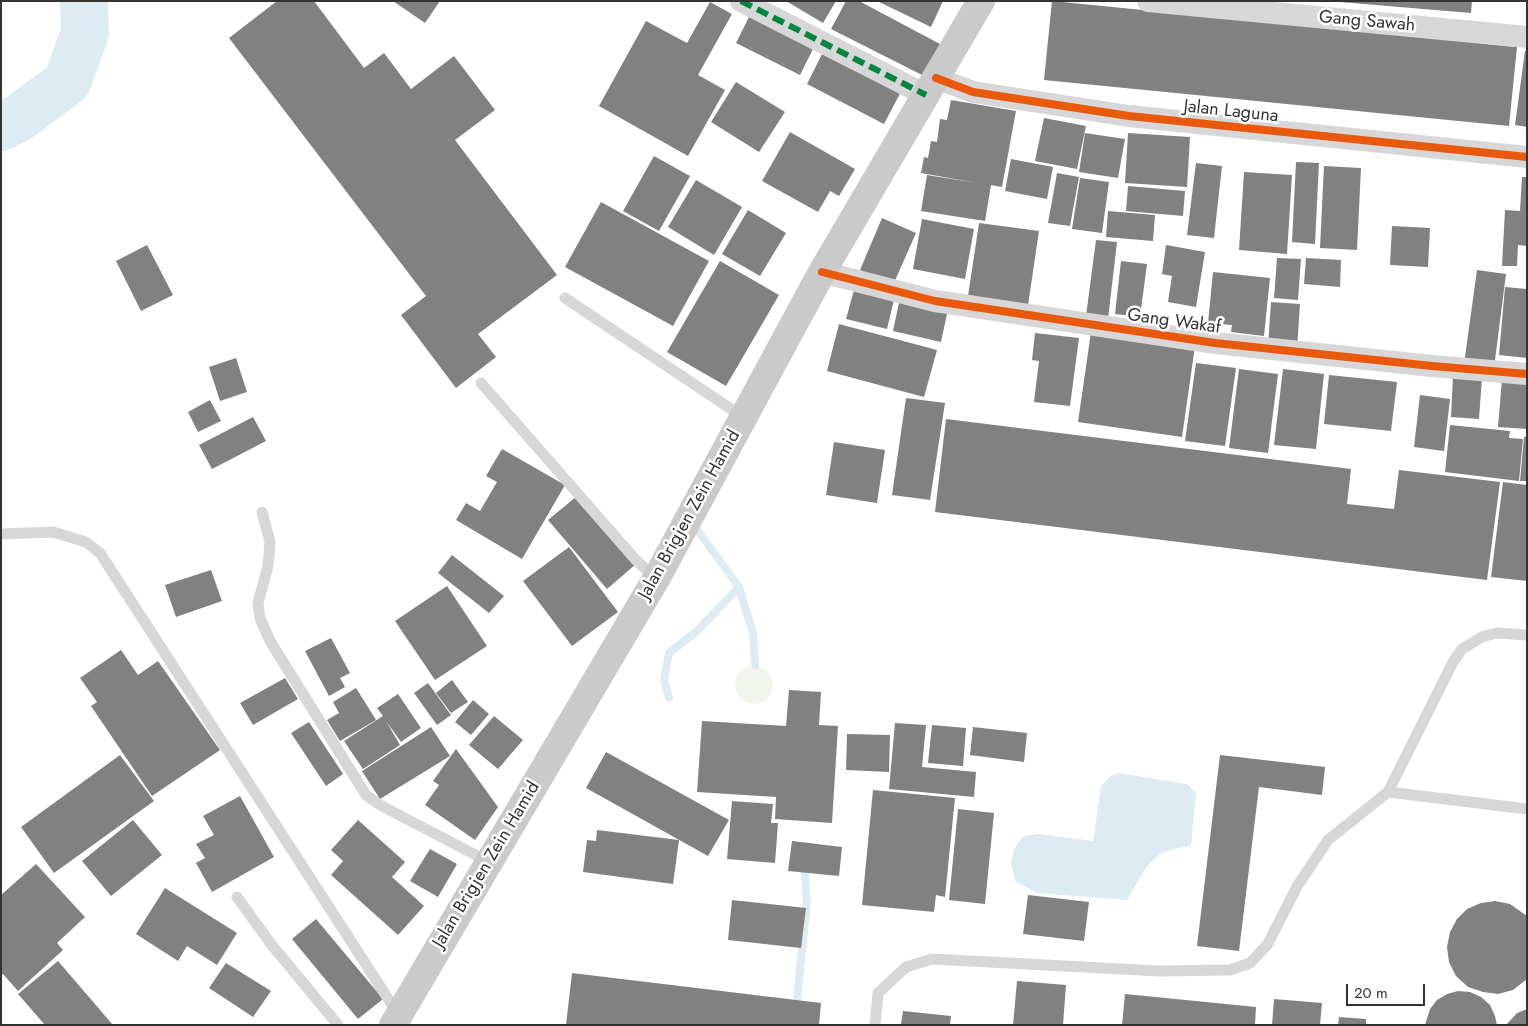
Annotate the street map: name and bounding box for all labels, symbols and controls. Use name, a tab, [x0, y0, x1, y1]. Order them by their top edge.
street label: Gang Sawah	[1318, 7, 1416, 37]
street label: Jalan Laguna	[1183, 96, 1279, 128]
street label: Gang Wakaf	[1126, 305, 1222, 339]
street label: Jalan Brigjen Zein Hamid	[634, 427, 746, 603]
street label: Jalan Brigjen Zein Hamid	[429, 778, 545, 952]
scale bar	[1348, 974, 1427, 1006]
text: 20 m	[1354, 982, 1388, 1004]

